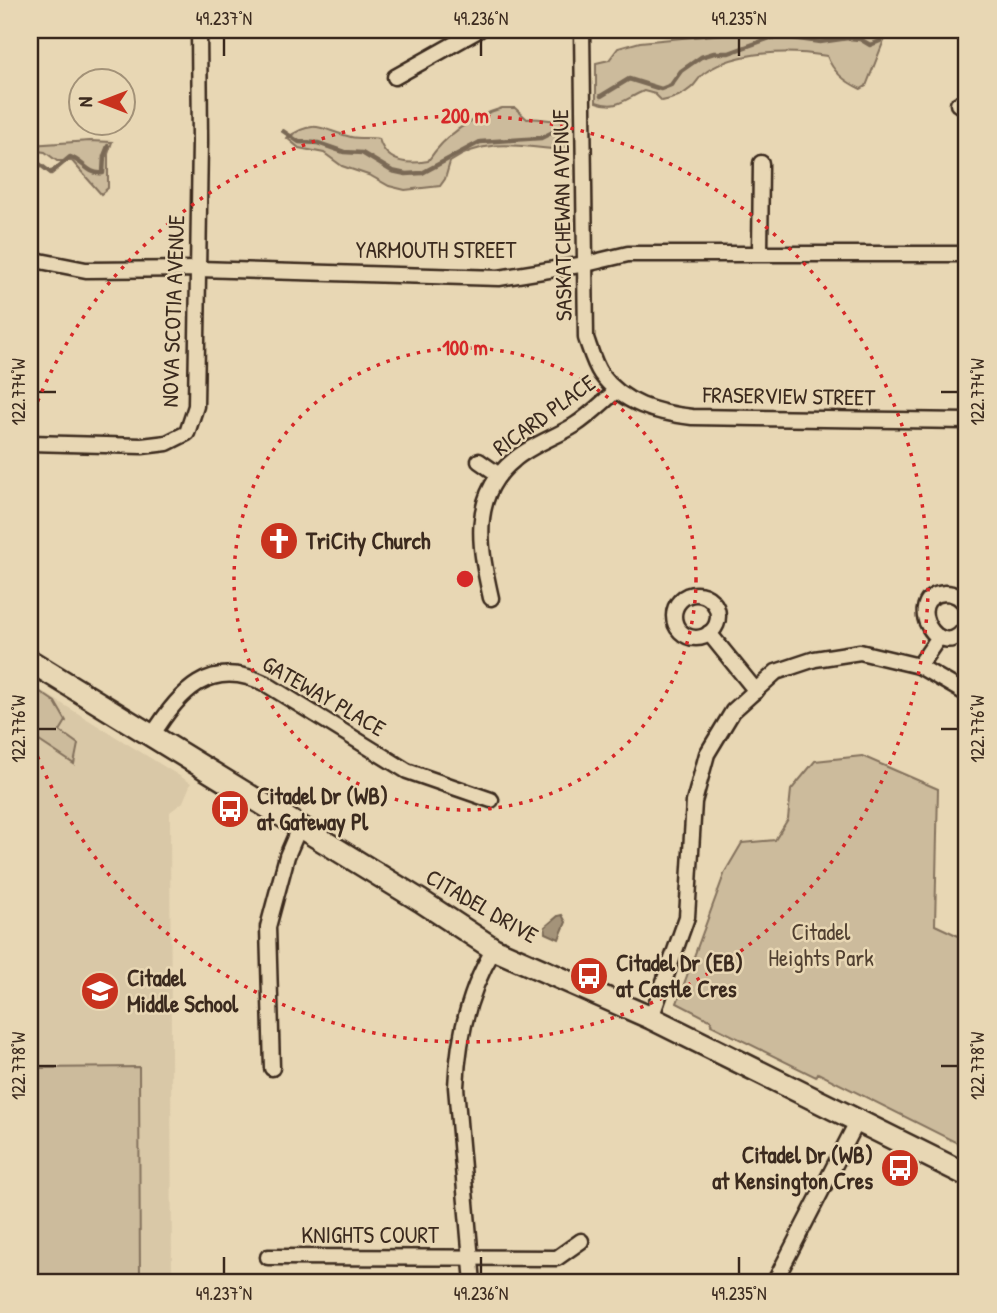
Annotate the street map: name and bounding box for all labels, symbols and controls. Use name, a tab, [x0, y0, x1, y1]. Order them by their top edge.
text: 49.237°N	[196, 6, 252, 31]
text: 49.236°N	[454, 6, 508, 31]
text: 49.235°N	[711, 6, 767, 31]
north arrow	[66, 66, 136, 136]
text: N	[72, 97, 98, 107]
text: 200 m	[441, 101, 489, 130]
street label: SASKATCHEWAN AVENUE	[544, 109, 579, 321]
street label: NOVA SCOTIA AVENUE	[154, 214, 191, 408]
street label: YARMOUTH STREET	[356, 234, 517, 265]
text: 100 m	[442, 333, 488, 362]
text: 122.774°W	[6, 358, 31, 426]
text: 122.774°W	[965, 358, 990, 426]
street label: RICARD PLACE	[486, 367, 601, 462]
street label: FRASERVIEW STREET	[702, 378, 876, 413]
church icon: TriCity Church	[258, 520, 300, 562]
place label: TriCity Church	[305, 525, 431, 557]
centre of rings	[453, 567, 477, 591]
street label: GATEWAY PLACE	[257, 648, 392, 743]
text: 122.776°W	[6, 695, 31, 763]
text: 122.776°W	[965, 695, 990, 763]
place label: Citadel Dr (WB) at Gateway Pl	[257, 780, 388, 838]
bus stop icon: Citadel Dr (WB) at Gateway Pl	[209, 788, 251, 830]
street label: CITADEL DRIVE	[420, 861, 544, 950]
park label: Citadel Heights Park	[768, 916, 874, 973]
place label: Citadel Dr (EB) at Castle Cres	[616, 947, 743, 1004]
bus stop icon: Citadel Dr (EB) at Castle Cres	[568, 955, 610, 997]
place label: Citadel Middle School	[127, 962, 239, 1019]
school or university icon: Citadel Middle School	[79, 970, 121, 1012]
text: 122.778°W	[6, 1032, 31, 1100]
text: 122.778°W	[965, 1032, 990, 1100]
place label: Citadel Dr (WB) at Kensington Cres	[712, 1139, 873, 1197]
bus stop icon: Citadel Dr (WB) at Kensington Cres	[879, 1147, 921, 1189]
street label: KNIGHTS COURT	[301, 1219, 439, 1250]
text: 49.237°N	[196, 1281, 252, 1306]
text: 49.236°N	[454, 1281, 508, 1306]
text: 49.235°N	[711, 1281, 767, 1306]

